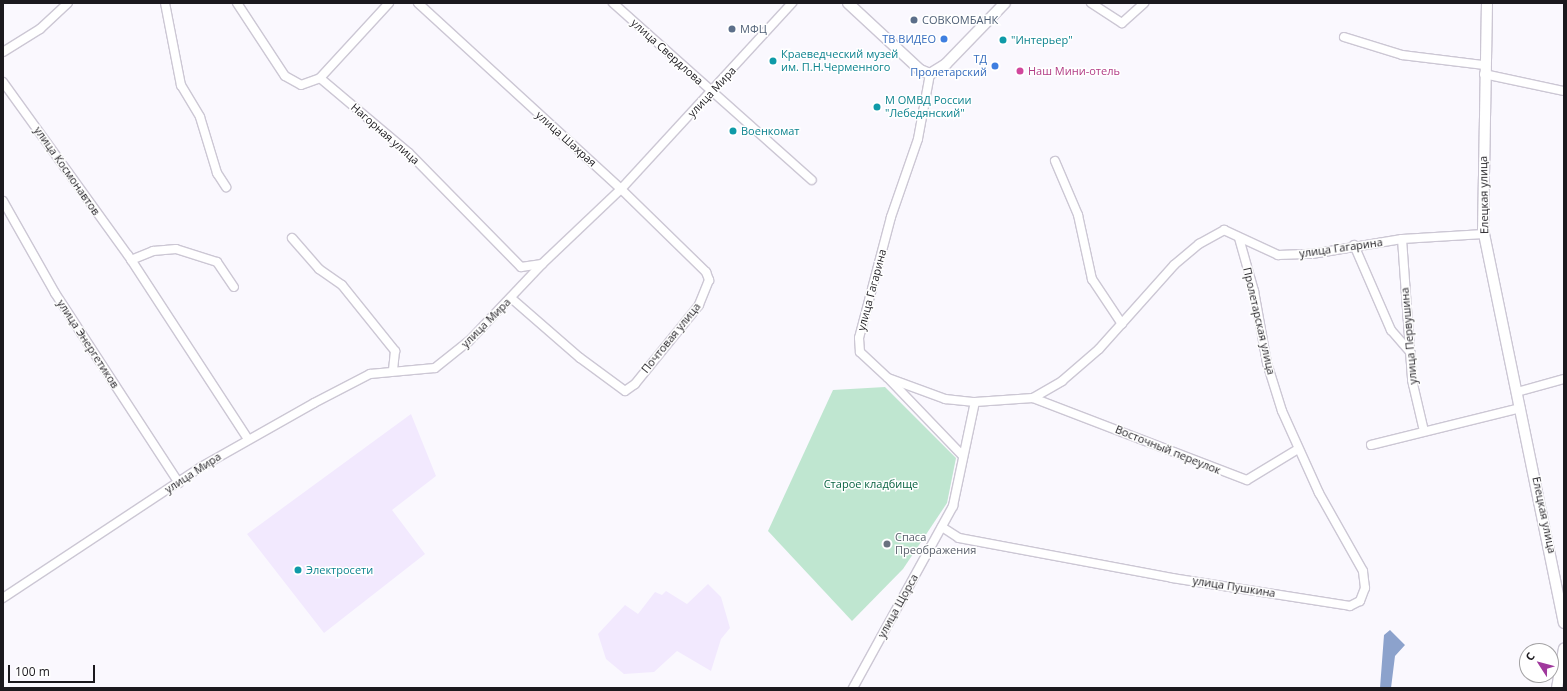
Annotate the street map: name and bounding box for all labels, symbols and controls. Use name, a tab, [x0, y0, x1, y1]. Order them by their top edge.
place label: СОВКОМБАНК	[922, 13, 998, 27]
marker: СОВКОМБАНК	[909, 15, 919, 25]
street label: улица Свердлова	[628, 16, 706, 88]
place label: МФЦ	[740, 22, 767, 36]
marker: МФЦ	[727, 24, 737, 34]
place label: ТВ ВИДЕО	[882, 32, 936, 46]
place label: "Интерьер"	[1011, 33, 1073, 47]
marker: ТВ ВИДЕО	[939, 34, 949, 44]
marker: "Интерьер"	[998, 35, 1008, 45]
place label: Краеведческий музей им. П.Н.Черменного	[781, 48, 898, 74]
place label: ТД Пролетарский	[910, 53, 987, 79]
marker: Краеведческий музей им. П.Н.Черменного	[768, 56, 778, 66]
marker: ТД Пролетарский	[990, 61, 1000, 71]
street label: улица Мира	[685, 64, 739, 120]
place label: Наш Мини-отель	[1028, 64, 1120, 78]
marker: Наш Мини-отель	[1015, 66, 1025, 76]
place label: М ОМВД России "Лебедянский"	[885, 94, 971, 120]
street label: Нагорная улица	[348, 101, 422, 167]
marker: М ОМВД России "Лебедянский"	[872, 102, 882, 112]
street label: улица Шахрая	[533, 108, 599, 170]
street label: улица Космонавтов	[31, 124, 103, 218]
place label: Военкомат	[741, 124, 800, 138]
marker: Военкомат	[728, 126, 738, 136]
street label: Елецкая улица	[1477, 156, 1491, 234]
street label: улица Гагарина	[1298, 236, 1384, 260]
street label: улица Гагарина	[855, 248, 889, 332]
street label: Пролетарская улица	[1240, 266, 1278, 376]
street label: улица Первушина	[1398, 287, 1420, 385]
street label: улица Мира	[459, 296, 513, 350]
street label: улица Энергетиков	[54, 297, 122, 391]
street label: Почтовая улица	[639, 300, 703, 376]
street label: Восточный переулок	[1113, 423, 1223, 477]
street label: улица Мира	[162, 450, 224, 496]
street label: Елецкая улица	[1529, 475, 1559, 555]
park label: Старое кладбище	[824, 477, 918, 491]
place label: Спаса Преображения	[895, 531, 976, 557]
marker: Спаса Преображения	[882, 539, 892, 549]
place label: Электросети	[306, 563, 373, 577]
marker: Электросети	[293, 565, 303, 575]
street label: улица Щорса	[875, 572, 921, 640]
street label: улица Пушкина	[1192, 574, 1276, 600]
north arrow	[1519, 643, 1559, 683]
text: С	[1522, 649, 1538, 663]
scale bar	[10, 657, 97, 683]
text: 100 m	[15, 663, 50, 680]

